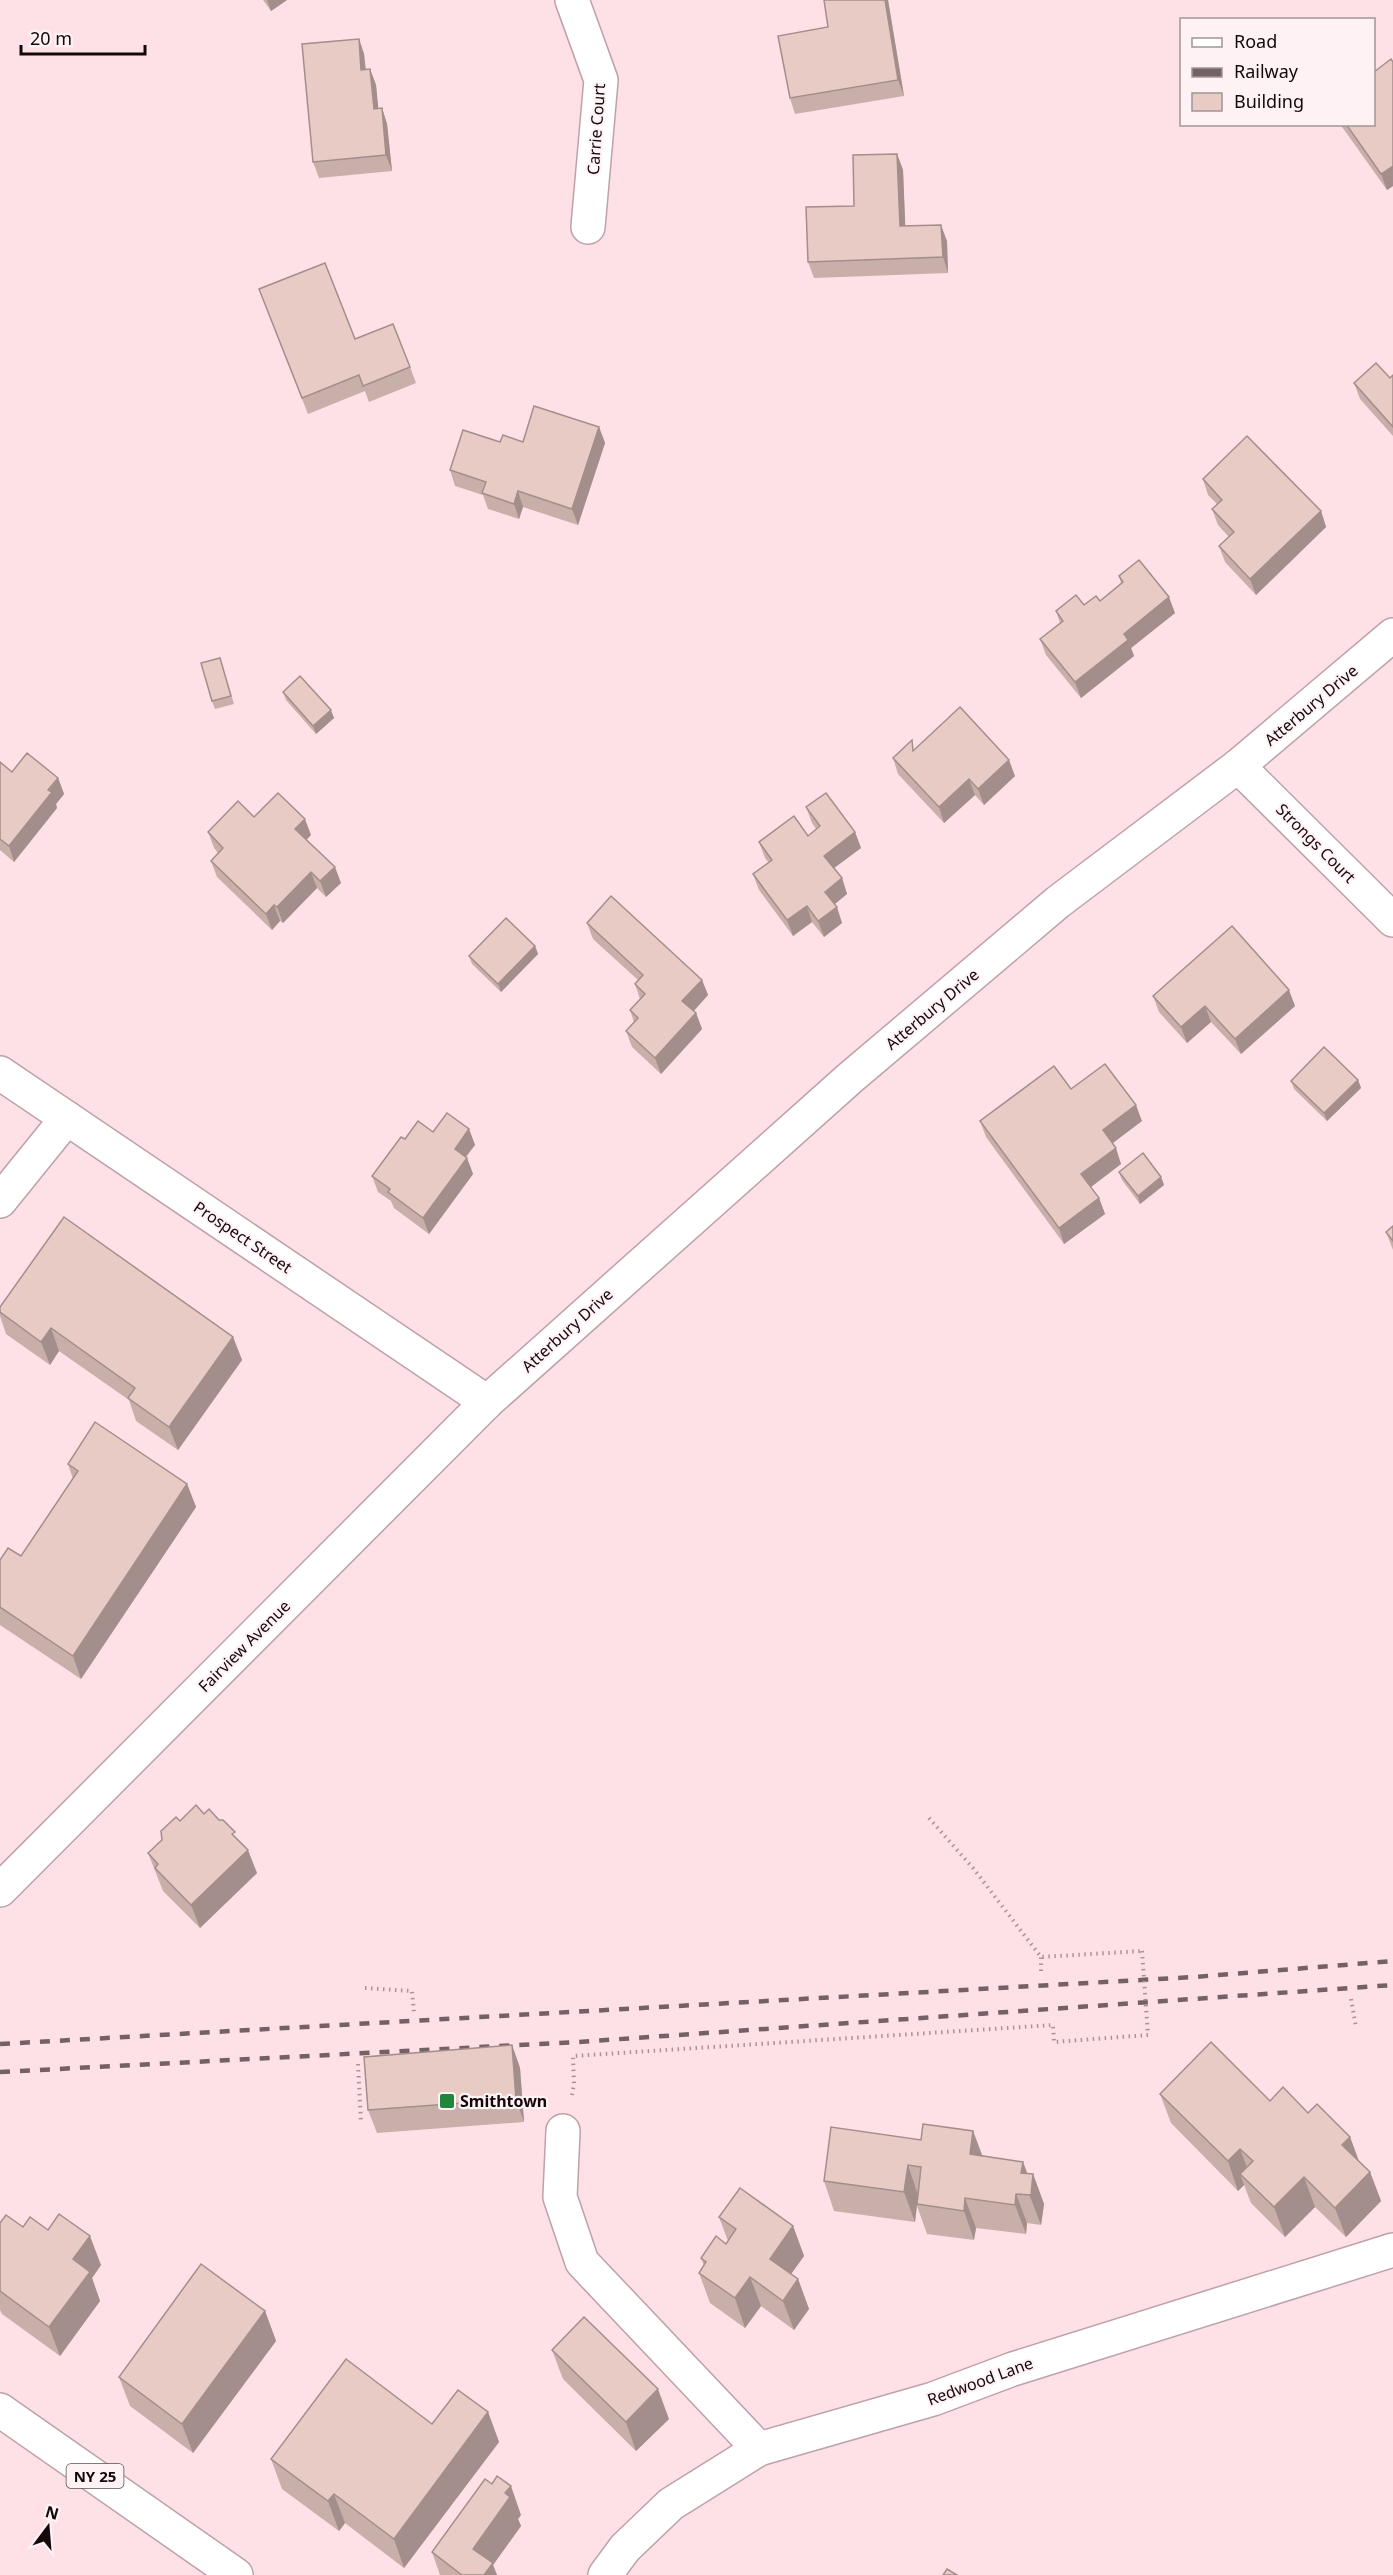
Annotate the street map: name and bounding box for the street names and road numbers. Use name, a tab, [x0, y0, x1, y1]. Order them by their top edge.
street label: Carrie Court	[582, 82, 610, 175]
street label: Atterbury Drive	[1260, 659, 1362, 751]
street label: Strongs Court	[1271, 798, 1361, 888]
street label: Atterbury Drive	[881, 963, 983, 1055]
street label: Prospect Street	[189, 1196, 297, 1278]
street label: Atterbury Drive	[517, 1283, 617, 1377]
street label: Fairview Avenue	[193, 1595, 295, 1697]
street label: Redwood Lane	[924, 2352, 1036, 2410]
road number: NY 25	[66, 2464, 124, 2488]

